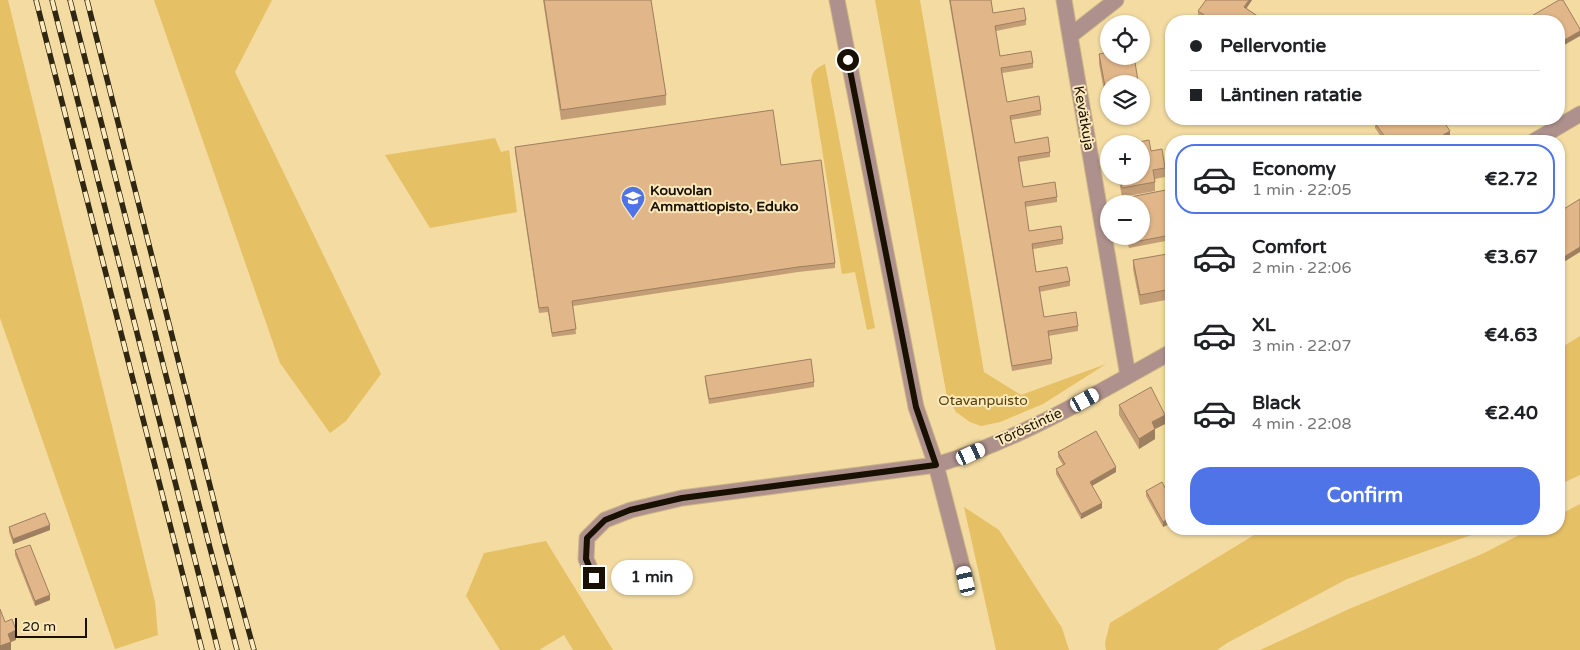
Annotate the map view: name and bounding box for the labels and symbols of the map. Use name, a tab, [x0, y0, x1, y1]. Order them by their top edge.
route start	[837, 49, 859, 71]
street label: Kevätkuja	[1070, 84, 1098, 152]
place label: Kouvolan Ammattiopisto, Eduko	[650, 182, 799, 215]
school or university icon: Kouvolan Ammattiopisto, Eduko	[620, 185, 646, 219]
car	[1068, 386, 1101, 414]
park label: Otavanpuisto	[938, 392, 1028, 409]
street label: Töröstintie	[993, 404, 1065, 450]
car	[954, 441, 987, 467]
callout: 1 min	[612, 560, 694, 596]
car	[955, 565, 976, 597]
route end	[583, 567, 605, 589]
scale bar	[15, 615, 88, 638]

